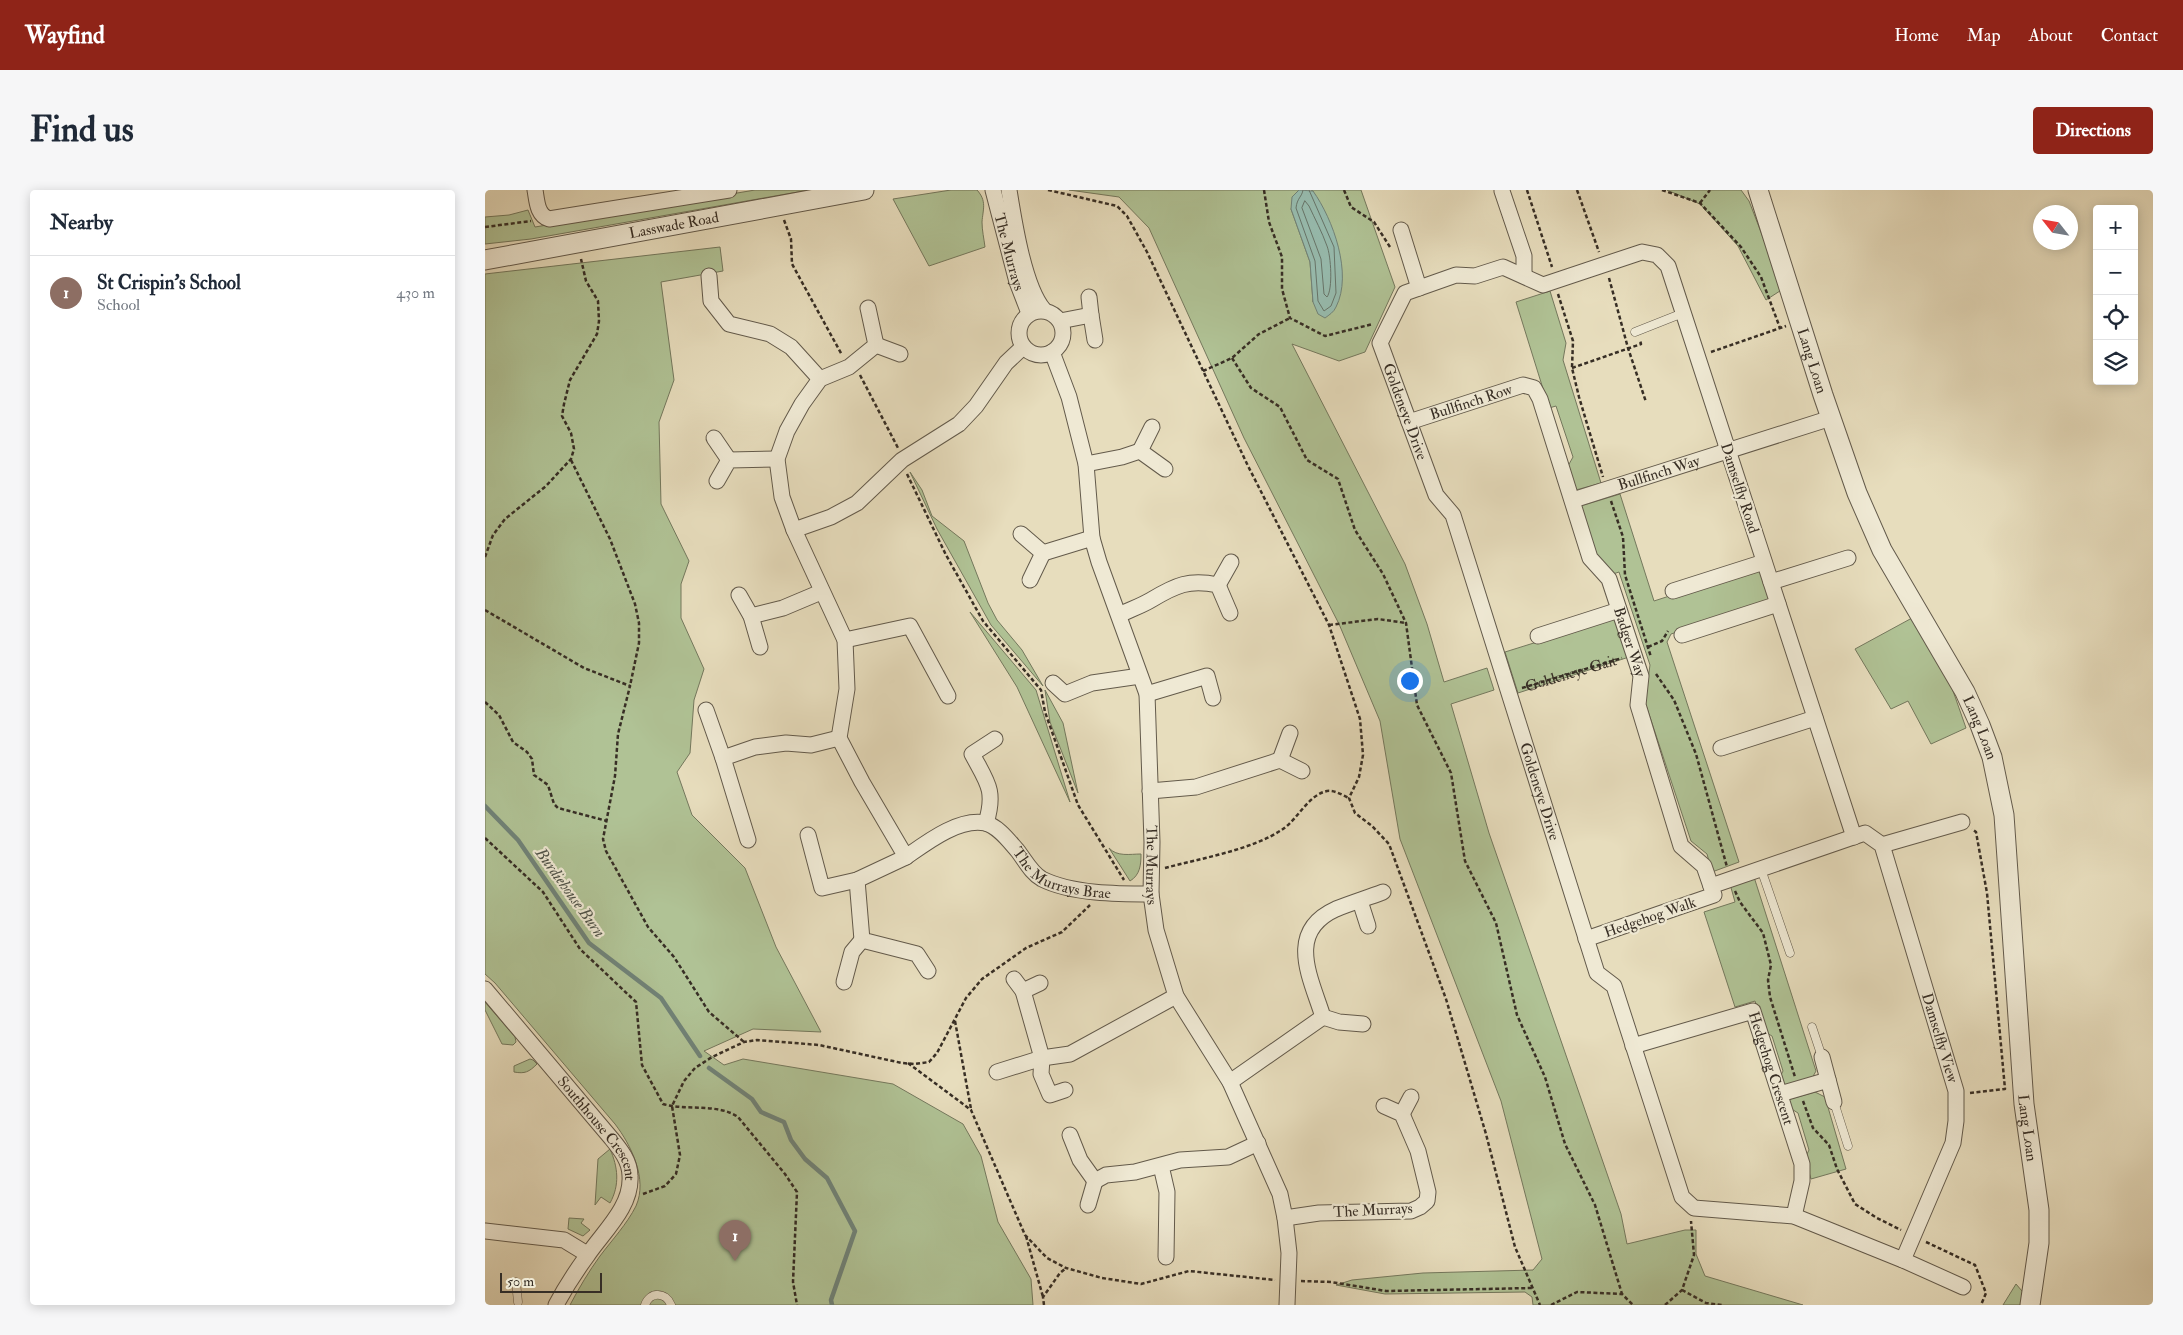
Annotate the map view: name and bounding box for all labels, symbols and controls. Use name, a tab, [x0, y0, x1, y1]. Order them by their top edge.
text: Wayfind	[25, 20, 105, 51]
text: Home	[1894, 24, 1939, 47]
text: Map	[1967, 24, 2001, 47]
text: About	[2029, 24, 2073, 47]
text: Contact	[2101, 24, 2158, 47]
button: Directions	[2033, 107, 2153, 154]
text: Find us	[30, 108, 134, 152]
north arrow	[2033, 205, 2078, 250]
map controls	[2093, 205, 2138, 385]
button: +	[2093, 205, 2138, 250]
street label: Lasswade Road	[627, 208, 721, 243]
text: Nearby	[50, 209, 113, 236]
street label: The Murrays	[989, 211, 1029, 294]
button: −	[2093, 250, 2138, 295]
text: St Crispin's School	[97, 271, 241, 295]
text: 1	[63, 283, 69, 303]
text: 430 m	[396, 283, 435, 303]
text: School	[97, 295, 140, 315]
button: locate	[2093, 295, 2138, 340]
street label: Lang Loan	[1792, 326, 1831, 396]
button: layers	[2093, 340, 2138, 385]
street label: Goldeneye Drive	[1378, 361, 1431, 463]
street label: Bullfinch Row	[1427, 380, 1515, 425]
street label: Damselfly Road	[1716, 440, 1763, 536]
street label: Bullfinch Way	[1616, 451, 1703, 495]
street label: Badger Way	[1609, 605, 1650, 680]
street label: Goldeneye Gait	[1523, 651, 1619, 697]
your location	[1397, 668, 1423, 694]
street label: Lang Loan	[1958, 693, 2001, 762]
street label: Goldeneye Drive	[1515, 740, 1564, 843]
street label: The Murrays	[1141, 825, 1161, 906]
water label: Burdiehouse Burn	[530, 843, 609, 941]
street label: The Murrays Brae	[1008, 844, 1111, 903]
street label: Hedgehog Walk	[1602, 893, 1699, 942]
street label: Damselfly View	[1917, 991, 1962, 1086]
street label: Hedgehog Crescent	[1744, 1009, 1798, 1127]
street label: Southhouse Crescent	[553, 1072, 639, 1181]
street label: Lang Loan	[2013, 1094, 2041, 1163]
street label: The Murrays	[1333, 1199, 1413, 1222]
pin: 1	[719, 1220, 751, 1261]
scale bar	[500, 1270, 603, 1293]
text: 50 m	[507, 1273, 534, 1290]

